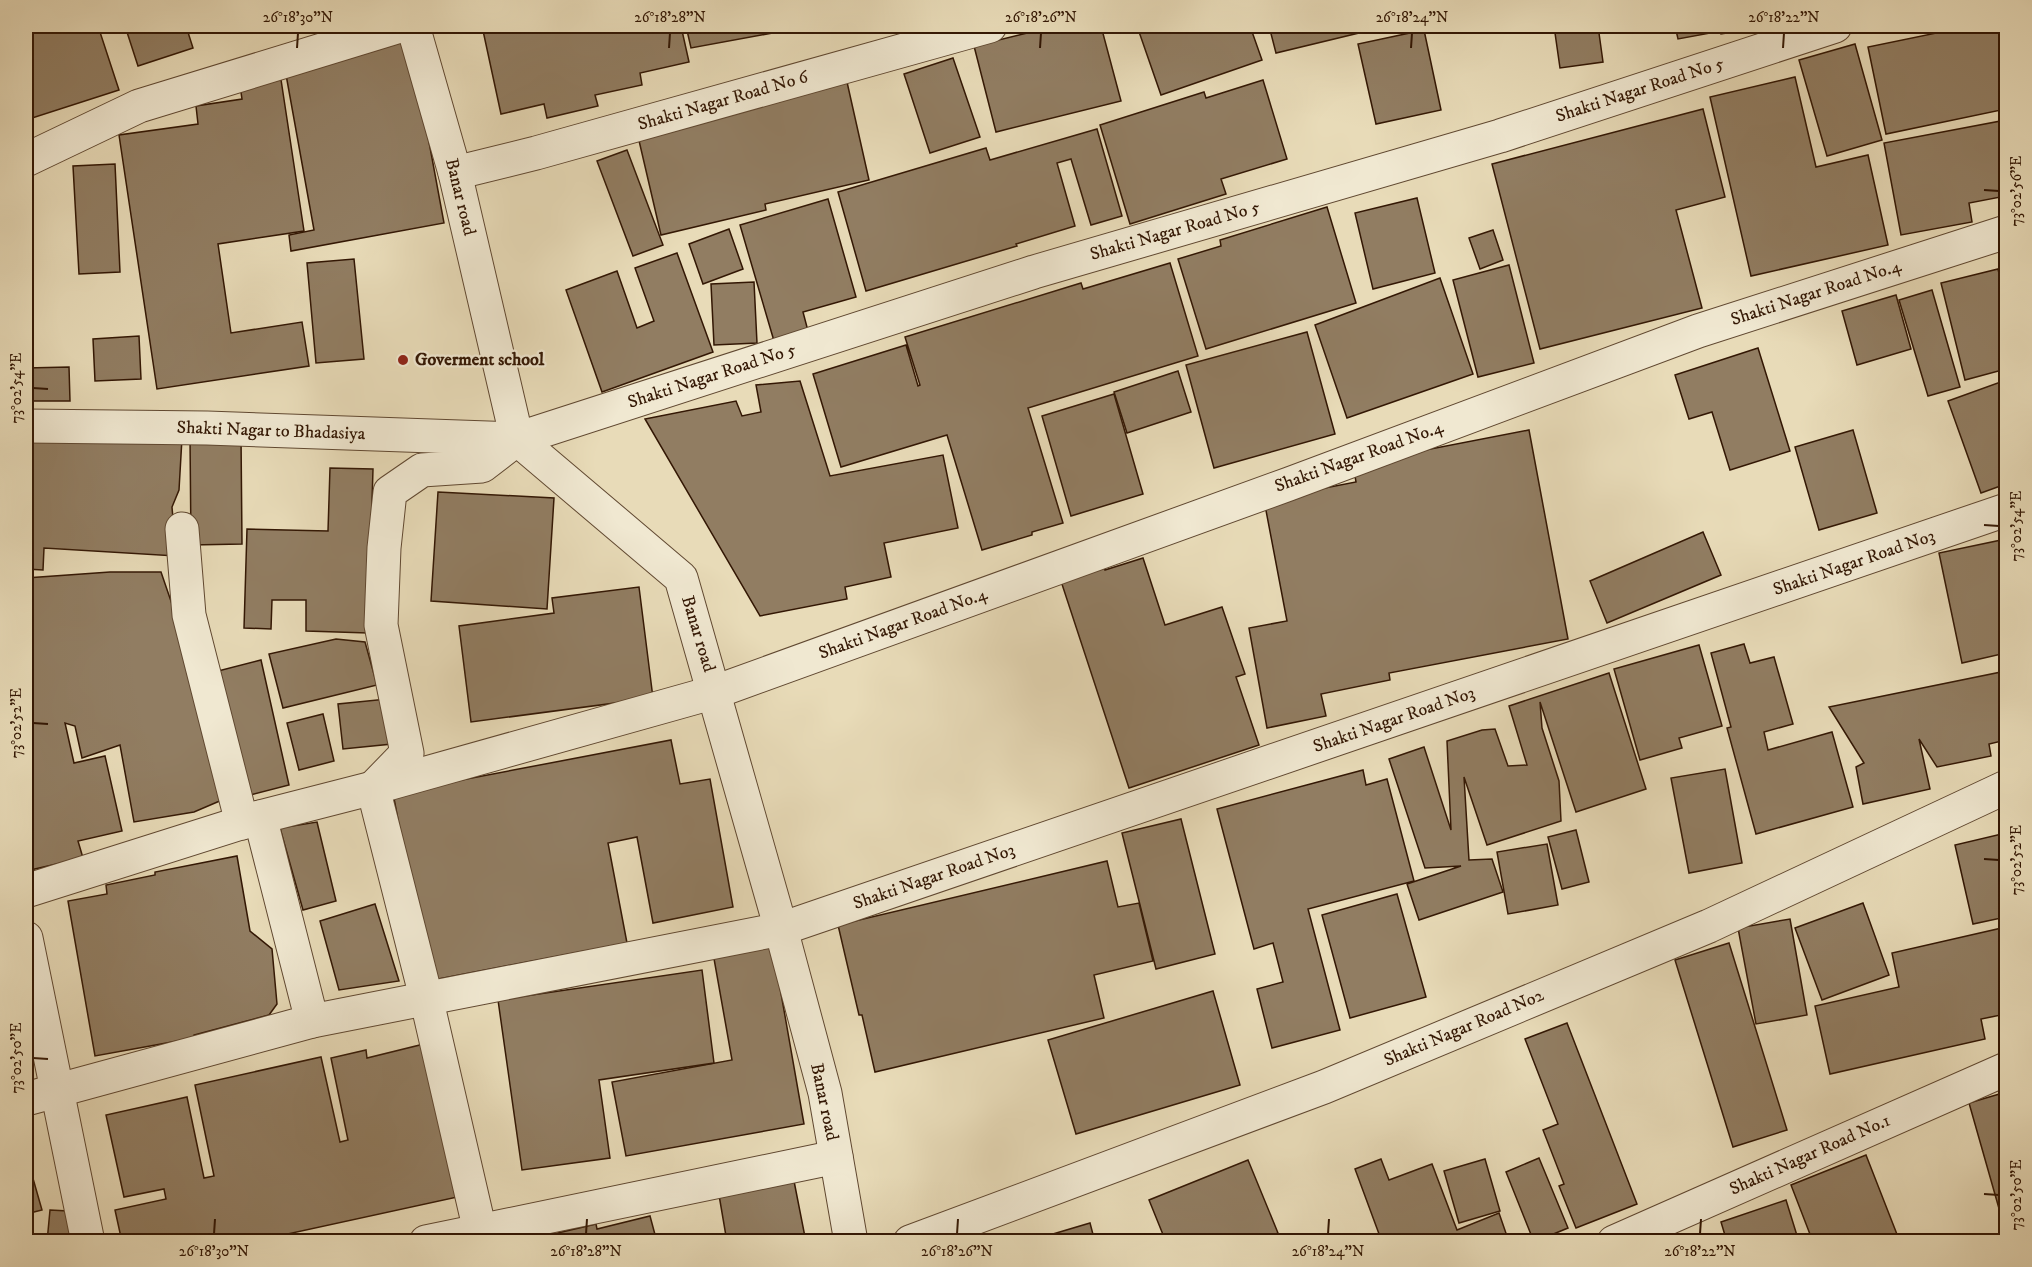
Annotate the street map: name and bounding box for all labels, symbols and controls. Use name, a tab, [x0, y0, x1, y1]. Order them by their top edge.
text: 26°18'30"N	[263, 8, 333, 27]
text: 26°18'28"N	[634, 8, 706, 27]
text: 26°18'26"N	[1005, 8, 1077, 27]
text: 26°18'24"N	[1376, 8, 1448, 27]
text: 26°18'22"N	[1748, 8, 1820, 27]
street label: Shakti Nagar Road No 5	[1553, 52, 1727, 128]
street label: Shakti Nagar Road No 6	[635, 66, 811, 136]
text: 73°02'56"E	[2007, 155, 2026, 226]
street label: Banar road	[440, 156, 480, 238]
street label: Shakti Nagar Road No 5	[1088, 196, 1263, 266]
street label: Shakti Nagar Road No.4	[1728, 255, 1904, 331]
street label: Shakti Nagar Road No 5	[625, 338, 799, 414]
place label: Goverment school	[415, 349, 545, 371]
text: 73°02'54"E	[7, 352, 26, 423]
marker: Goverment school	[396, 353, 410, 367]
street label: Shakti Nagar Road No.4	[1272, 416, 1447, 498]
street label: Shakti Nagar to Bhadasiya	[176, 417, 366, 445]
text: 73°02'54"E	[2007, 490, 2026, 561]
street label: Shakti Nagar Road No3	[1770, 525, 1938, 601]
street label: Shakti Nagar Road No.4	[816, 583, 991, 665]
street label: Banar road	[676, 593, 720, 675]
street label: Shakti Nagar Road No3	[1310, 682, 1478, 758]
text: 73°02'52"E	[7, 687, 26, 758]
text: 73°02'52"E	[2007, 824, 2026, 895]
street label: Shakti Nagar Road No3	[850, 839, 1018, 915]
street label: Shakti Nagar Road No2	[1381, 984, 1547, 1072]
text: 73°02'50"E	[7, 1022, 26, 1094]
street label: Banar road	[805, 1061, 843, 1143]
street label: Shakti Nagar Road No.1	[1726, 1110, 1894, 1200]
text: 73°02'50"E	[2007, 1159, 2026, 1231]
text: 26°18'30"N	[179, 1242, 249, 1261]
text: 26°18'28"N	[550, 1242, 622, 1261]
text: 26°18'26"N	[921, 1242, 993, 1261]
text: 26°18'24"N	[1292, 1242, 1364, 1261]
text: 26°18'22"N	[1664, 1242, 1736, 1261]

